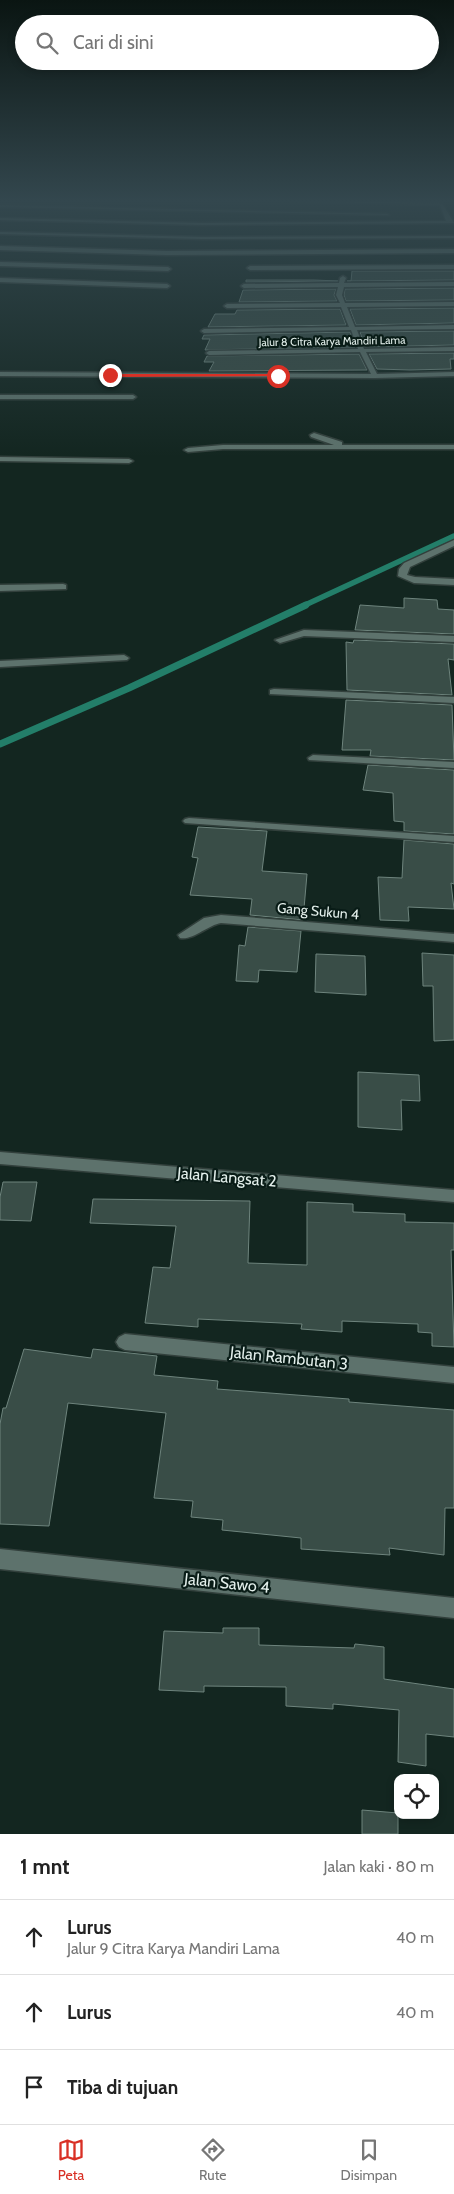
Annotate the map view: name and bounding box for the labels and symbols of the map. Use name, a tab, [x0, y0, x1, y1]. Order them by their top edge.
street label: Jalur 8 Citra Karya Mandiri Lama	[258, 333, 406, 349]
route end	[99, 364, 122, 387]
route start	[267, 365, 290, 388]
street label: Gang Sukun 4	[276, 898, 360, 924]
street label: Jalan Langsat 2	[175, 1163, 278, 1191]
street label: Jalan Rambutan 3	[228, 1342, 349, 1374]
street label: Jalan Sawo 4	[182, 1569, 271, 1597]

